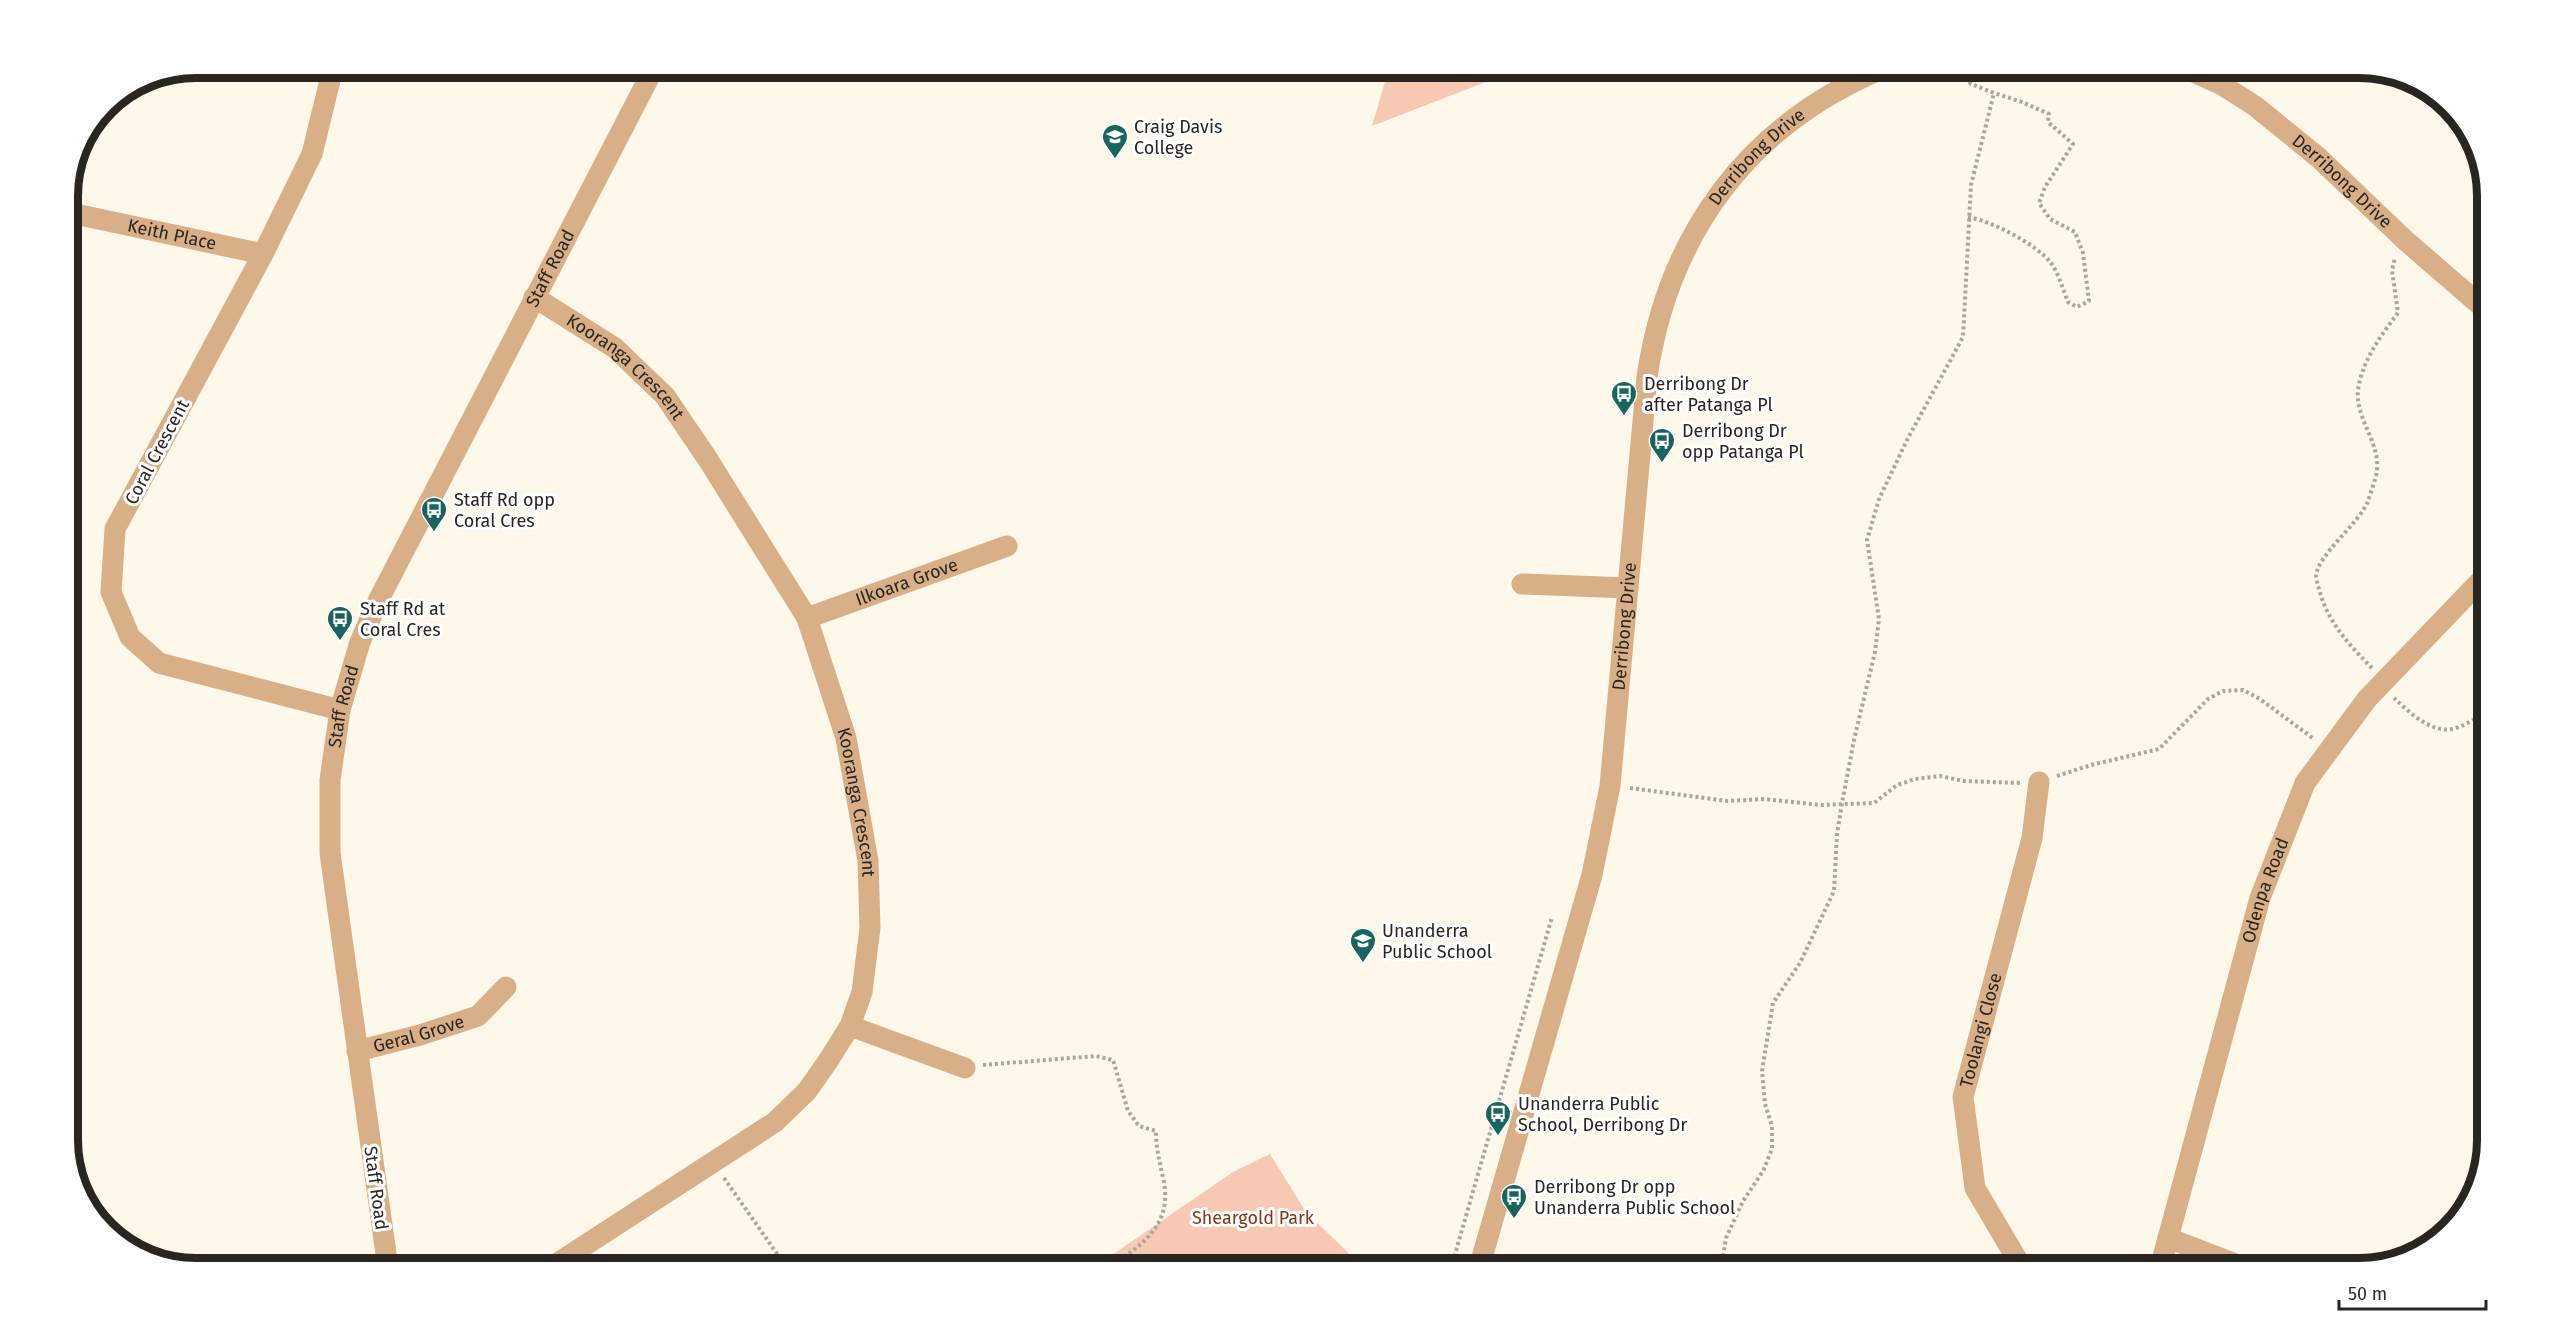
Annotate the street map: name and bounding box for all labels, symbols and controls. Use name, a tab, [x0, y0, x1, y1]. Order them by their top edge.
street label: Derribong Drive	[1704, 104, 1809, 210]
place label: Craig Davis College	[1134, 116, 1222, 159]
school or university icon: Craig Davis College	[1100, 122, 1130, 160]
street label: Derribong Drive	[2288, 130, 2397, 233]
street label: Keith Place	[125, 214, 218, 255]
street label: Staff Road	[521, 226, 579, 311]
street label: Kooranga Crescent	[562, 309, 689, 425]
place label: Derribong Dr after Patanga Pl	[1644, 373, 1773, 416]
bus stop icon: Derribong Dr after Patanga Pl	[1609, 379, 1639, 417]
street label: Coral Crescent	[120, 395, 194, 508]
place label: Derribong Dr opp Patanga Pl	[1682, 420, 1804, 463]
bus stop icon: Derribong Dr opp Patanga Pl	[1647, 426, 1677, 464]
place label: Staff Rd opp Coral Cres	[454, 489, 555, 532]
bus stop icon: Staff Rd opp Coral Cres	[419, 495, 449, 533]
street label: Ilkoara Grove	[852, 554, 961, 611]
street label: Derribong Drive	[1608, 561, 1641, 691]
place label: Staff Rd at Coral Cres	[360, 598, 446, 641]
bus stop icon: Staff Rd at Coral Cres	[325, 604, 355, 642]
street label: Staff Road	[324, 662, 364, 749]
street label: Kooranga Crescent	[832, 725, 879, 878]
street label: Odenpa Road	[2237, 835, 2294, 946]
place label: Unanderra Public School	[1382, 920, 1492, 963]
school or university icon: Unanderra Public School	[1348, 926, 1378, 964]
street label: Toolangi Close	[1955, 970, 2007, 1090]
street label: Geral Grove	[371, 1010, 467, 1057]
place label: Unanderra Public School, Derribong Dr	[1518, 1093, 1687, 1136]
bus stop icon: Unanderra Public School, Derribong Dr	[1483, 1099, 1513, 1137]
street label: Staff Road	[359, 1145, 393, 1231]
place label: Derribong Dr opp Unanderra Public School	[1534, 1176, 1735, 1219]
bus stop icon: Derribong Dr opp Unanderra Public School	[1499, 1182, 1529, 1220]
park label: Sheargold Park	[1192, 1207, 1315, 1229]
scale bar	[2339, 1273, 2486, 1311]
text: 50 m	[2348, 1283, 2387, 1305]

